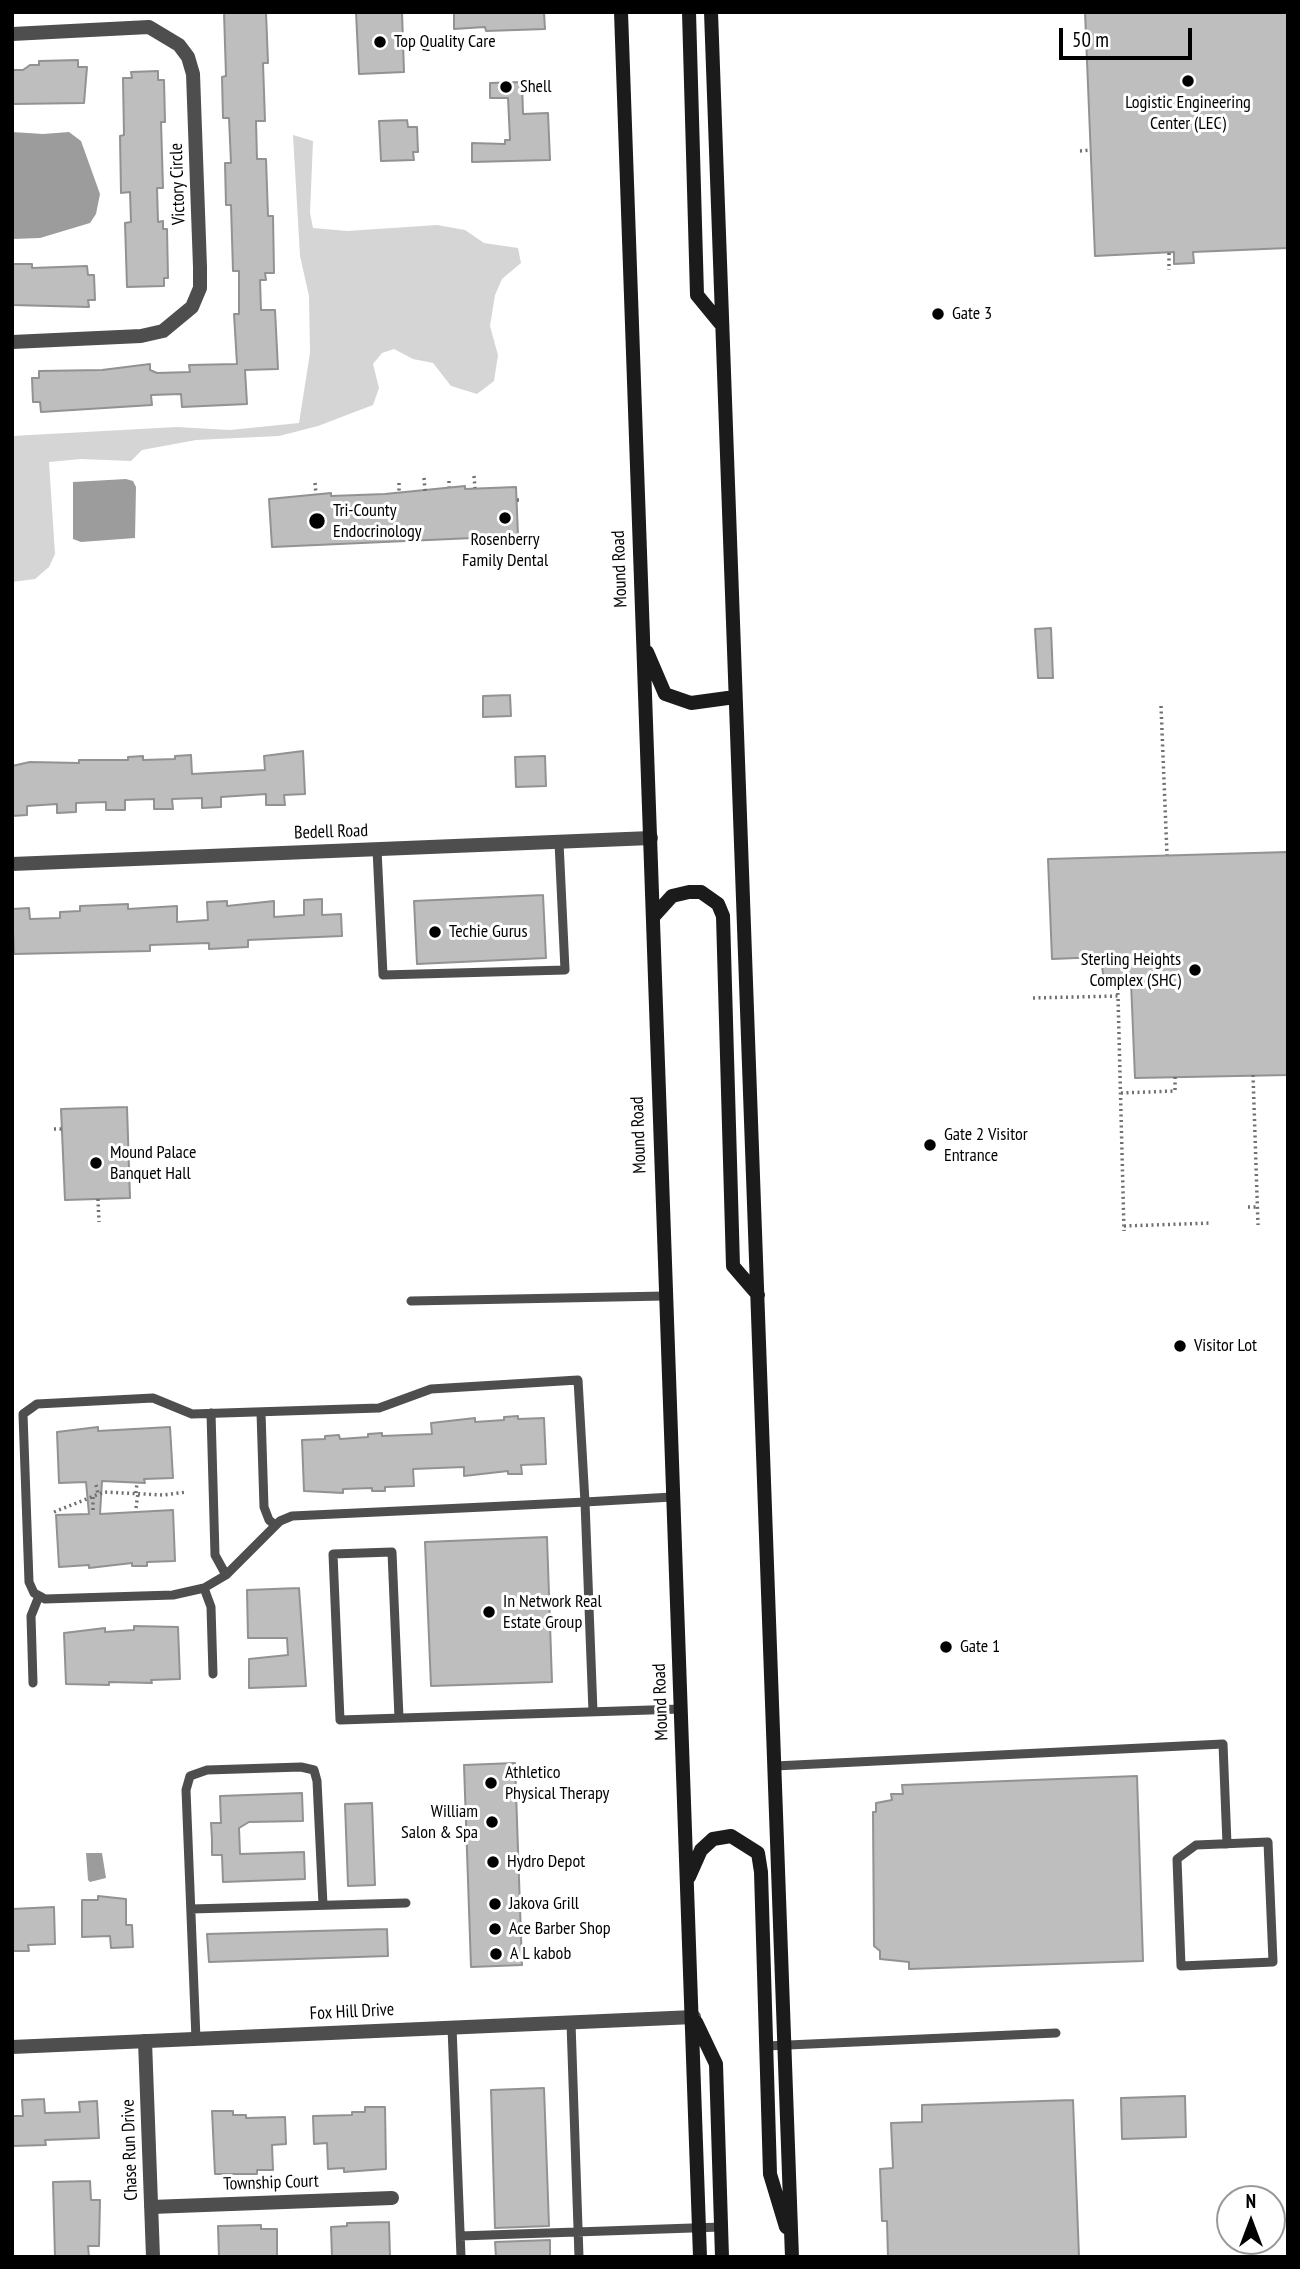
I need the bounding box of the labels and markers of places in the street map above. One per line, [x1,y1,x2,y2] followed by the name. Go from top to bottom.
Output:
[394,31,496,53] place label: Top Quality Care
[372,34,388,50] marker: Top Quality Care
[1180,73,1196,89] marker: Logistic Engineering Center (LEC)
[520,76,551,98] place label: Shell
[498,79,514,95] marker: Shell
[1125,92,1251,134] place label: Logistic Engineering Center (LEC)
[952,303,992,325] place label: Gate 3
[930,306,946,322] marker: Gate 3
[333,500,422,542] place label: Tri-County Endocrinology
[497,510,513,526] marker: Rosenberry Family Dental
[307,511,327,531] marker: Tri-County Endocrinology
[462,529,548,572] place label: Rosenberry Family Dental
[449,921,527,943] place label: Techie Gurus
[427,924,443,940] marker: Techie Gurus
[1081,949,1181,992] place label: Sterling Heights Complex (SHC)
[1187,962,1203,978] marker: Sterling Heights Complex (SHC)
[944,1124,1028,1166] place label: Gate 2 Visitor Entrance
[922,1137,938,1153] marker: Gate 2 Visitor Entrance
[110,1142,196,1184] place label: Mound Palace Banquet Hall
[88,1155,104,1171] marker: Mound Palace Banquet Hall
[1194,1335,1257,1357] place label: Visitor Lot
[1172,1338,1188,1354] marker: Visitor Lot
[503,1591,602,1634] place label: In Network Real Estate Group
[481,1604,497,1620] marker: In Network Real Estate Group
[960,1636,1000,1658] place label: Gate 1
[938,1639,954,1655] marker: Gate 1
[505,1762,609,1804] place label: Athletico Physical Therapy
[483,1775,499,1791] marker: Athletico Physical Therapy
[401,1801,478,1843] place label: William Salon & Spa
[484,1814,500,1830] marker: William Salon & Spa
[507,1851,585,1873] place label: Hydro Depot
[485,1854,501,1870] marker: Hydro Depot
[509,1893,579,1915] place label: Jakova Grill
[487,1896,503,1912] marker: Jakova Grill
[509,1918,611,1940] place label: Ace Barber Shop
[487,1921,503,1937] marker: Ace Barber Shop
[510,1943,571,1965] place label: A L kabob
[488,1946,504,1962] marker: A L kabob

